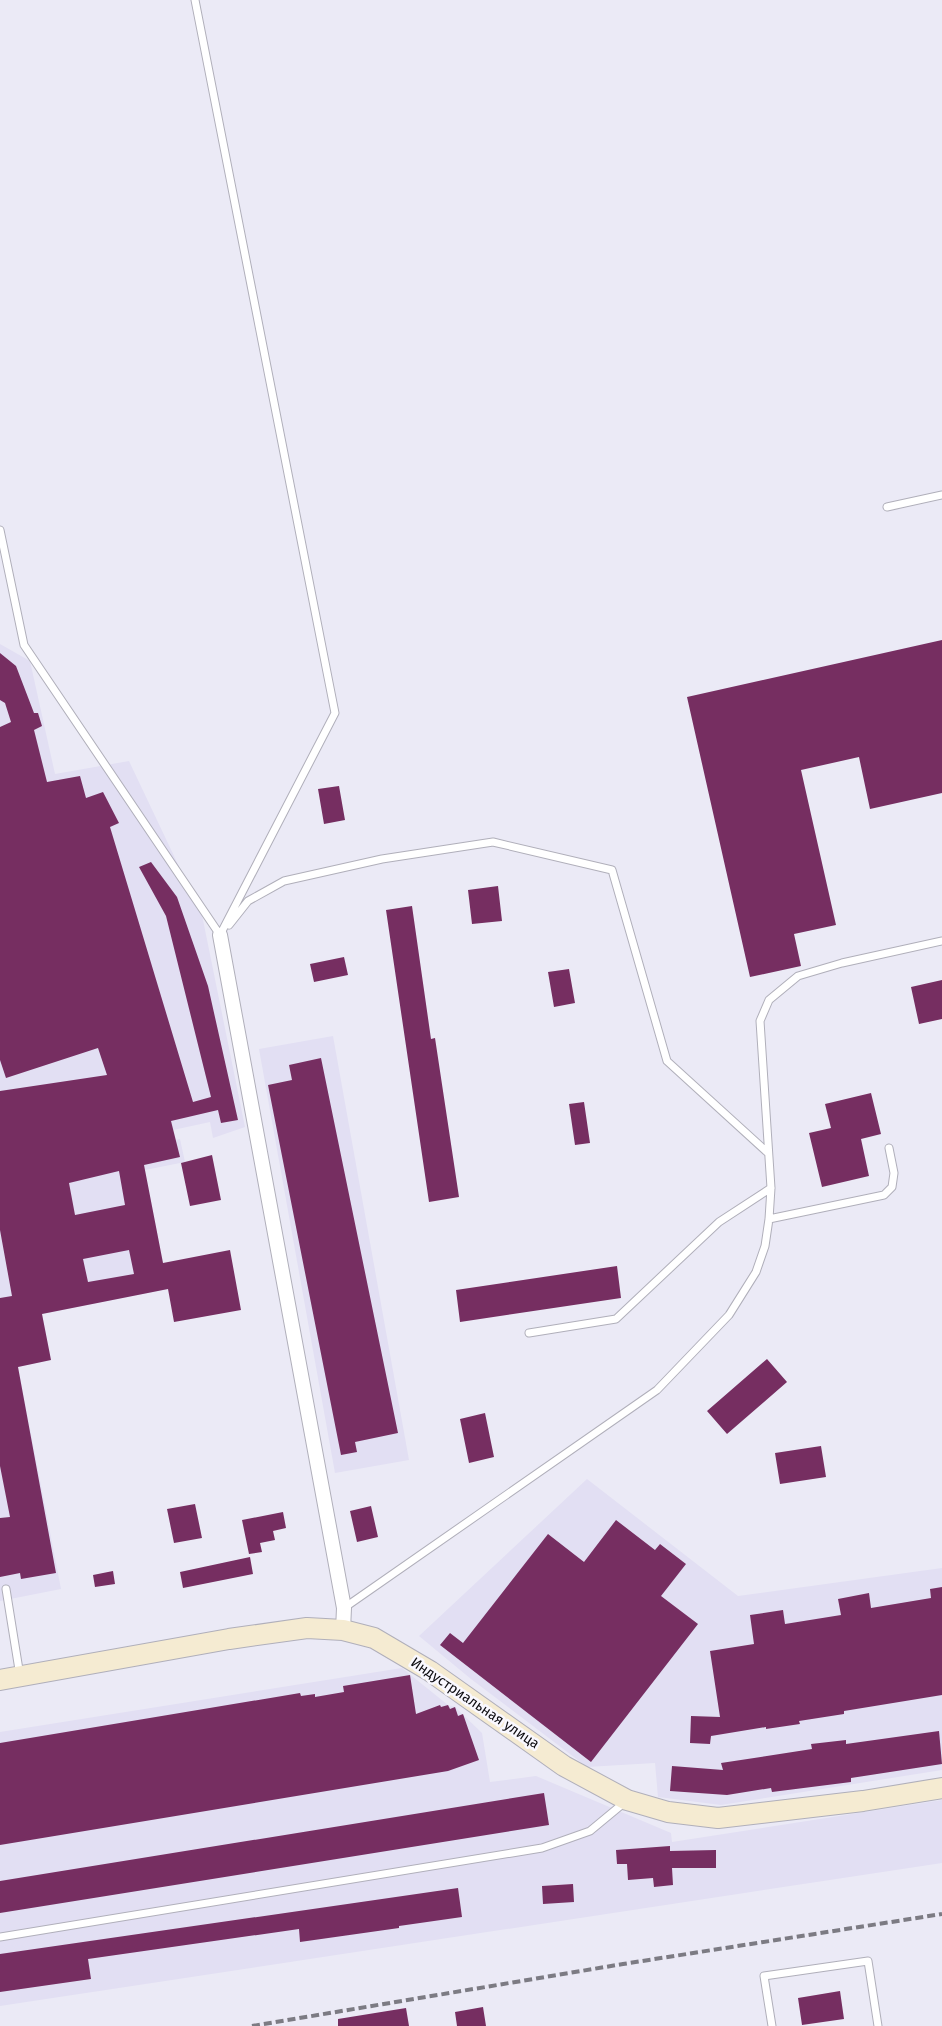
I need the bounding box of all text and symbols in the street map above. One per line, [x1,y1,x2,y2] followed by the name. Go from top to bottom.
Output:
[407,1654,543,1752] street label: Индустриальная улица

